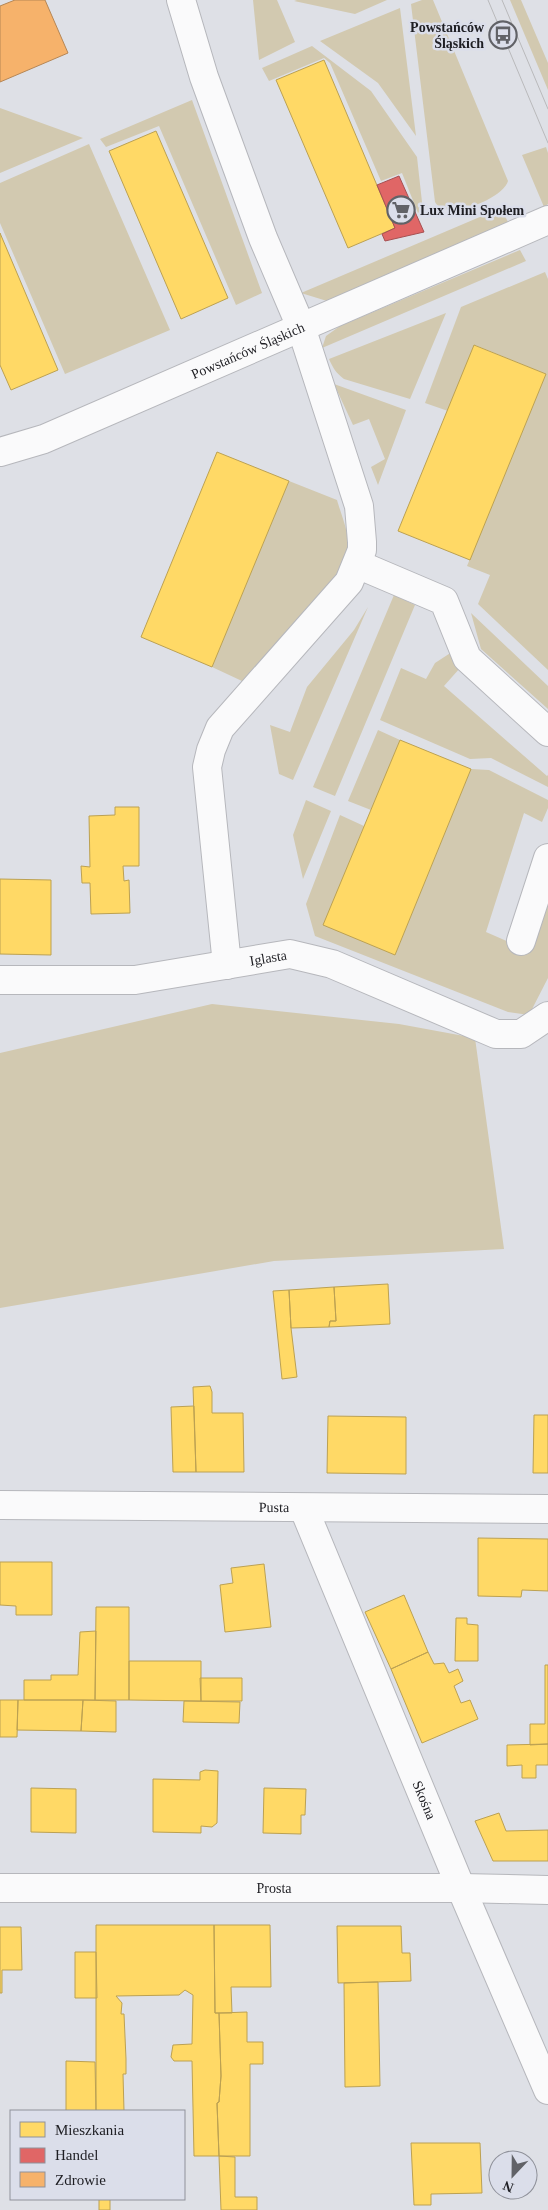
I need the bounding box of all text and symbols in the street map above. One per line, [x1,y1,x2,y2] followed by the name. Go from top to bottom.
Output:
[410,20,485,51] place label: Powstańców Śląskich
[488,20,518,50] bus stop icon: Powstańców Śląskich
[386,195,416,225] supermarket icon: Lux Mini Społem
[420,203,525,218] place label: Lux Mini Społem
[189,319,307,382] street label: Powstańców Śląskich
[248,947,289,968] street label: Iglasta
[259,1499,290,1515] street label: Pusta
[410,1778,440,1822] street label: Skośna
[256,1881,292,1896] street label: Prosta
[10,2110,185,2200] legend
[55,2122,124,2138] text: Mieszkania
[55,2147,98,2163] text: Handel
[488,2150,538,2200] north arrow
[55,2172,106,2188] text: Zdrowie
[501,2178,516,2195] text: N

